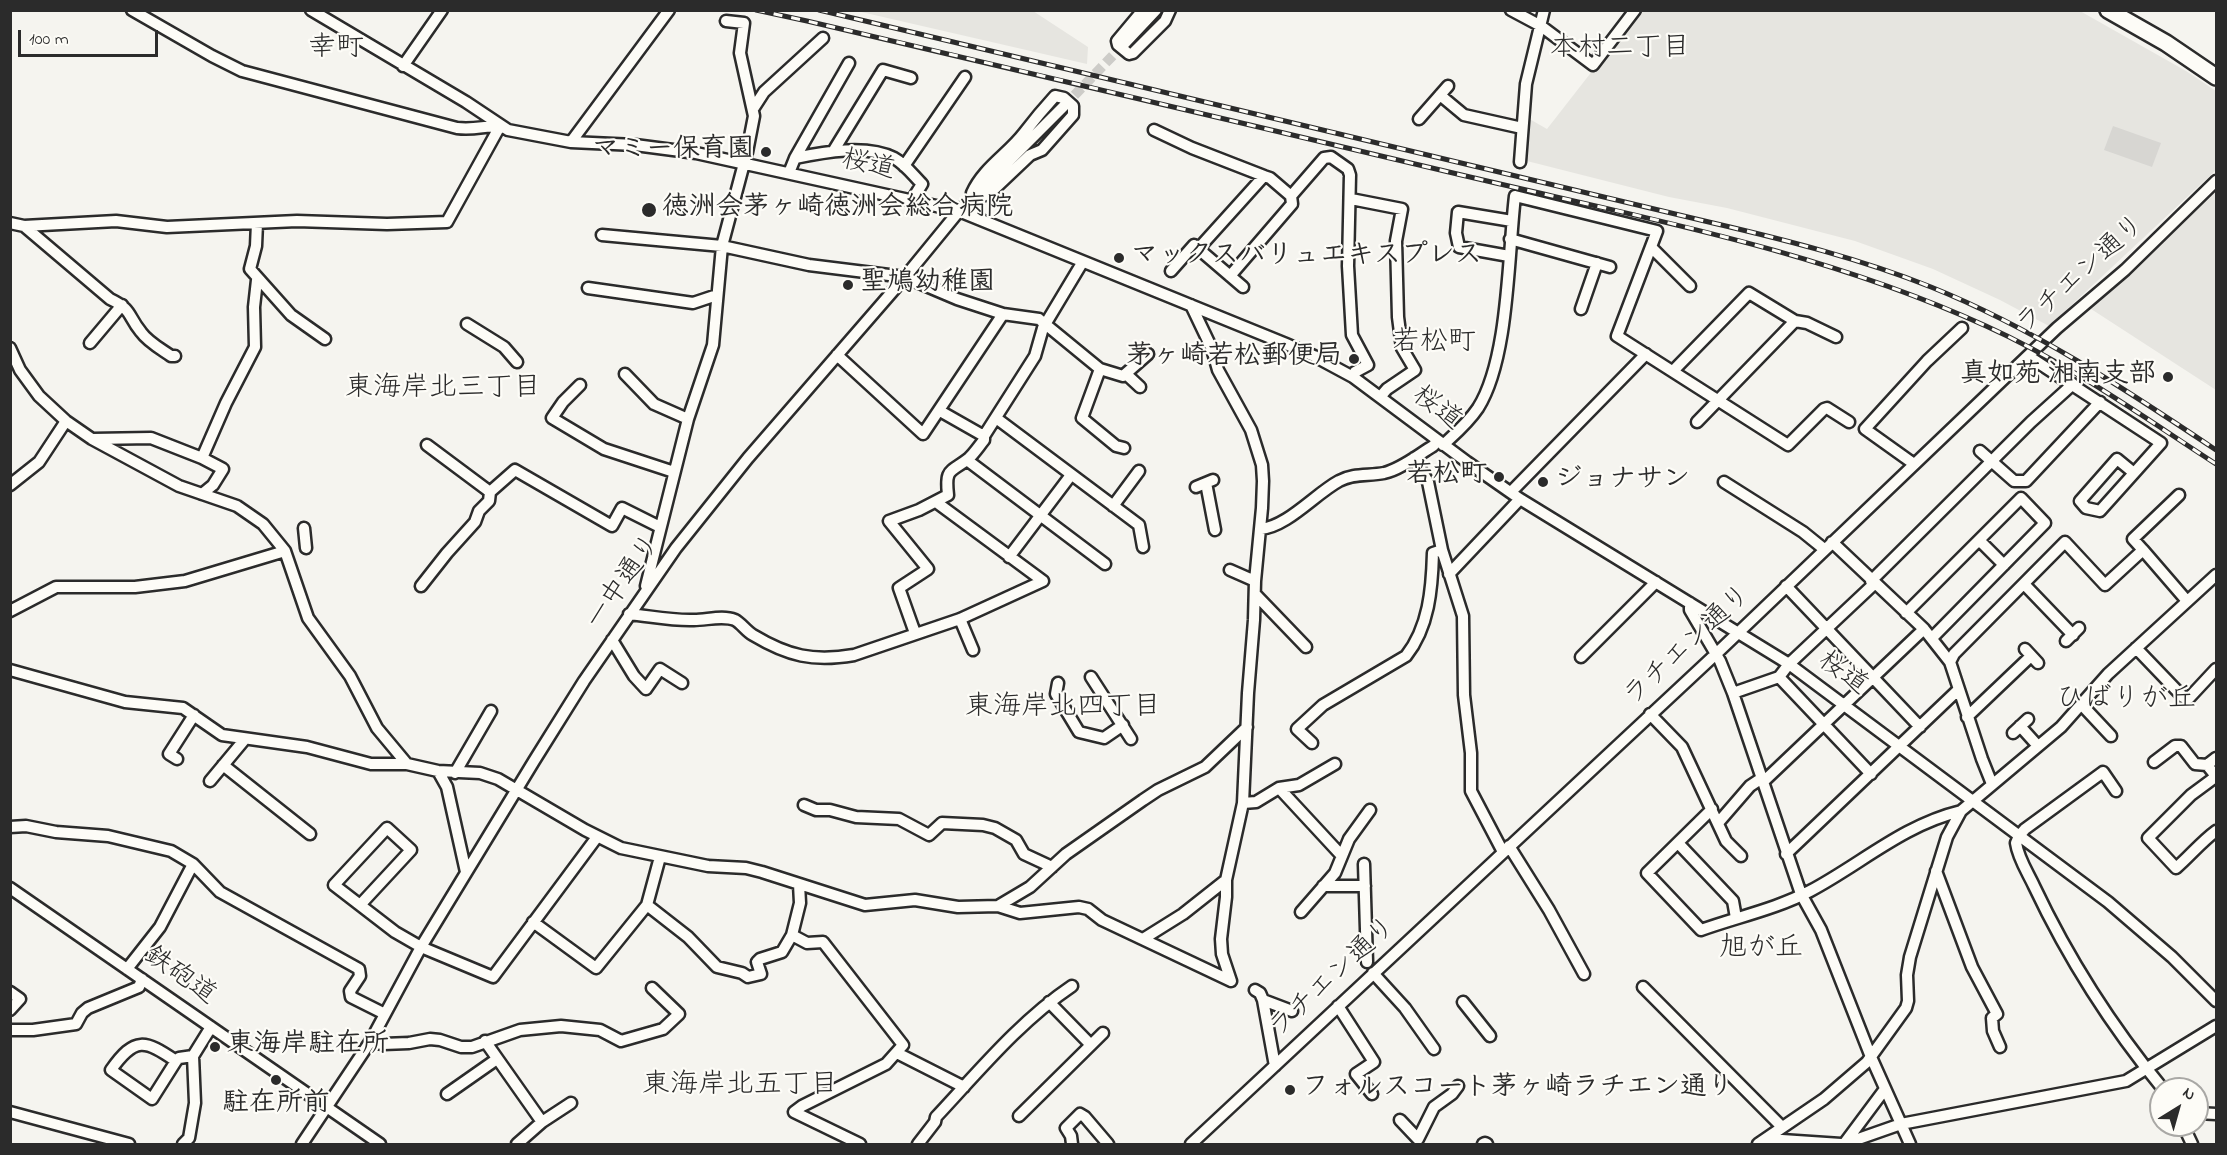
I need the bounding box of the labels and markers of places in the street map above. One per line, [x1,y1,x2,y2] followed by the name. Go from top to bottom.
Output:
[592,136,754,168] place label: マミー保育園
[759,145,773,159] marker: マミー保育園
[662,194,1013,226] place label: 徳洲会茅ヶ崎徳洲会総合病院
[640,201,658,219] marker: 徳洲会茅ヶ崎徳洲会総合病院
[1131,242,1482,274] place label: マックスバリュエキスプレス
[1112,251,1126,265] marker: マックスバリュエキスプレス
[860,269,995,301] place label: 聖鳩幼稚園
[841,278,855,292] marker: 聖鳩幼稚園
[1126,343,1342,375] place label: 茅ヶ崎若松郵便局
[1347,352,1361,366] marker: 茅ヶ崎若松郵便局
[1960,361,2156,393] place label: 真如苑 湘南支部
[2161,370,2175,384] marker: 真如苑 湘南支部
[1406,461,1487,493] place label: 若松町
[1555,466,1690,498] place label: ジョナサン
[1492,470,1506,484] marker: 若松町
[1536,475,1550,489] marker: ジョナサン
[227,1031,389,1063] place label: 東海岸駐在所
[208,1040,222,1054] marker: 東海岸駐在所
[269,1073,283,1087] marker: 駐在所前
[1302,1074,1734,1106] place label: フォルスコート茅ヶ崎ラチエン通り
[1283,1083,1297,1097] marker: フォルスコート茅ヶ崎ラチエン通り
[222,1090,330,1122] place label: 駐在所前

